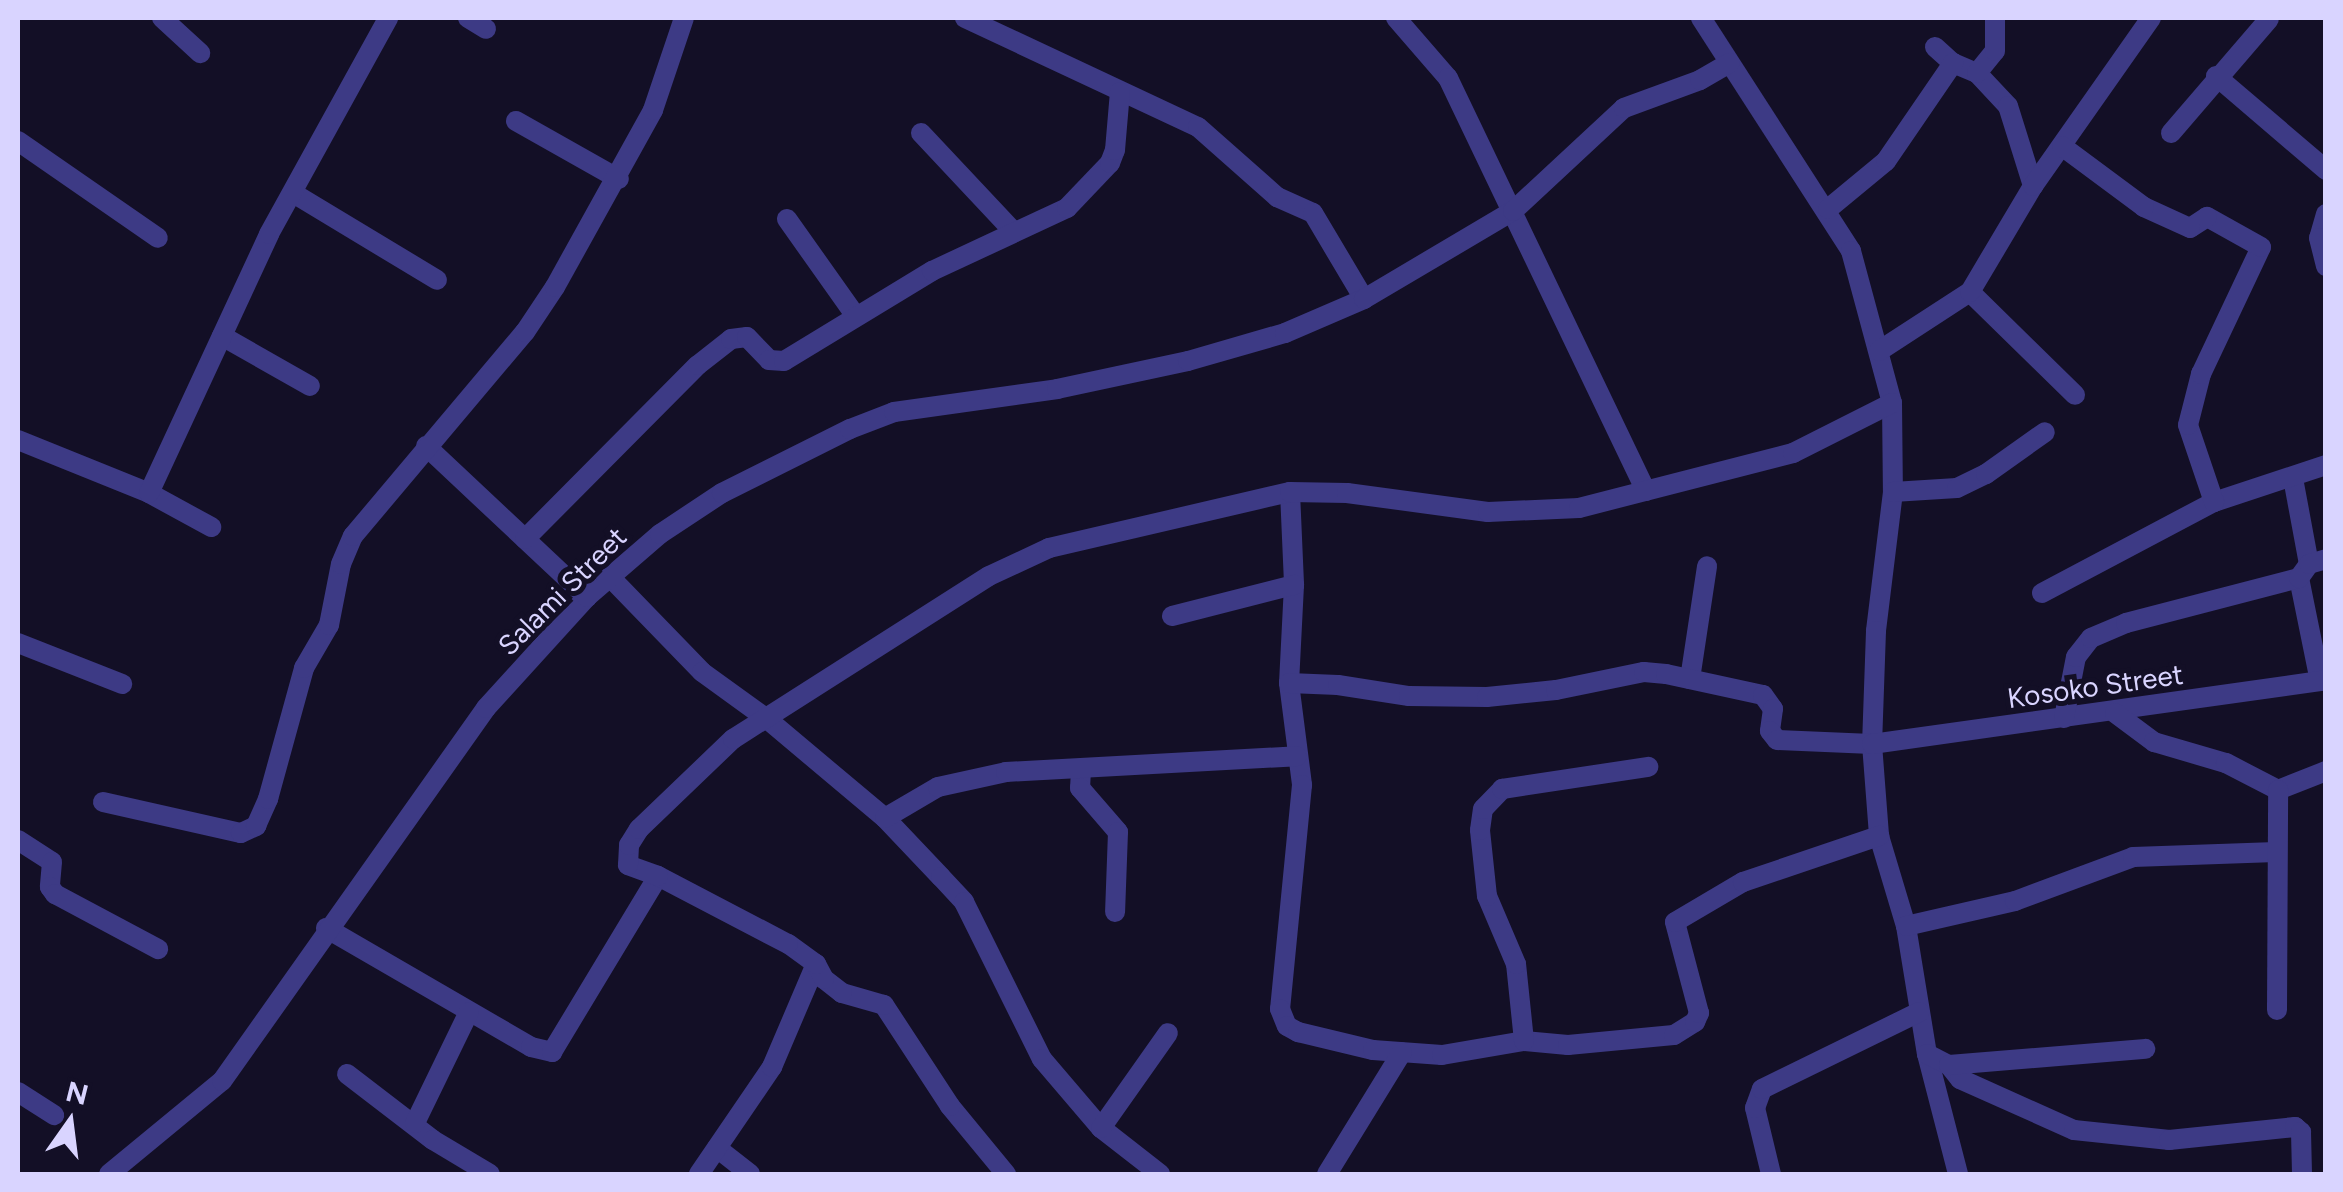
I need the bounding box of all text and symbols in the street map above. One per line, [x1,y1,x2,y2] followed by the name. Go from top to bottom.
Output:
[491,520,633,662] street label: Salami Street
[2005,657,2185,715] street label: Kosoko Street
[20,1072,120,1172] north arrow
[63,1074,92,1112] text: N

